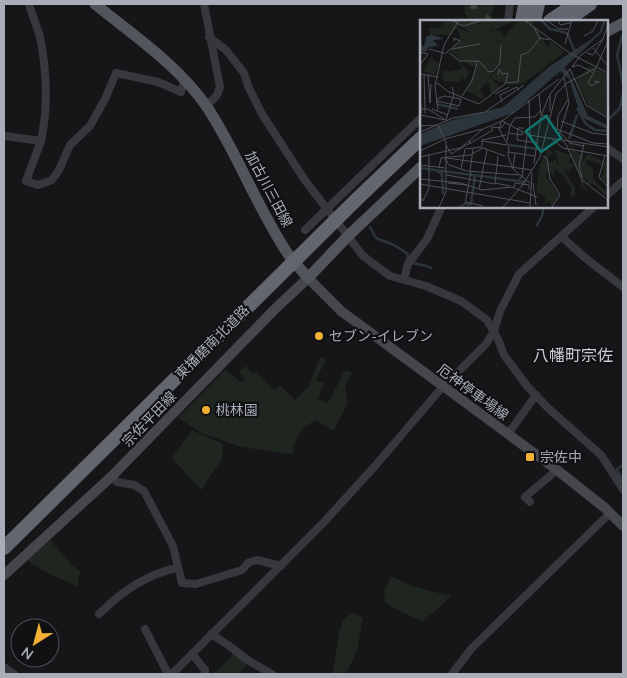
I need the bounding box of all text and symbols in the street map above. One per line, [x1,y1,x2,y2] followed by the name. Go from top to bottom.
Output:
[420,20,607,208] inset map
[241,148,297,230] street label: 加古川三田線
[171,301,253,383] street label: 東播磨南北道路
[329,327,433,345] place label: セブン-イレブン
[313,330,325,342] marker: セブン-イレブン
[533,345,613,365] district label: 八幡町宗佐
[434,360,512,424] street label: 厄神停車場線
[118,388,180,450] street label: 宗佐平田線
[216,401,258,419] place label: 桃林園
[200,404,212,416] marker: 桃林園
[540,448,582,466] place label: 宗佐中
[524,451,536,463] marker: 宗佐中
[10,618,60,668] north arrow
[18,643,37,664] text: N

